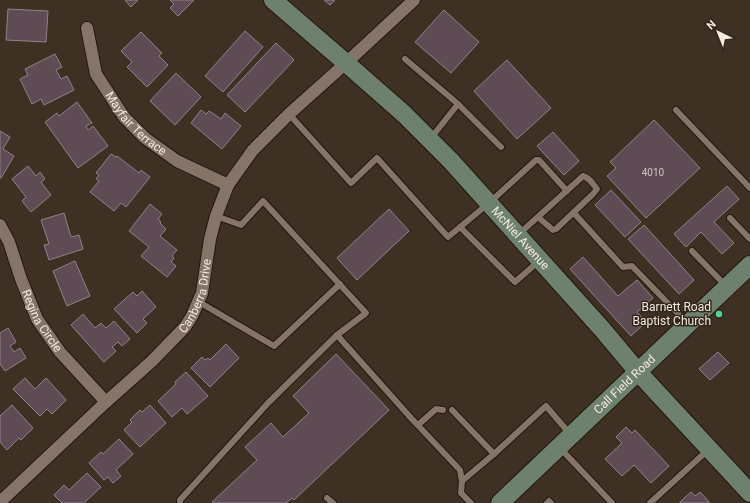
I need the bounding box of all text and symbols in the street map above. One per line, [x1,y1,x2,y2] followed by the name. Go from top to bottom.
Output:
[698,12,738,52] north arrow
[704,17,719,32] text: N
[102,89,169,158] street label: Mayfair Terrace
[642,167,665,178] house number: 4010
[489,204,552,273] street label: McNiel Avenue
[176,258,214,336] street label: Canberra Drive
[19,287,65,355] street label: Regina Circle
[632,300,711,328] place label: Barnett Road Baptist Church
[714,309,724,319] marker: Barnett Road Baptist Church
[591,352,658,417] street label: Call Field Road

